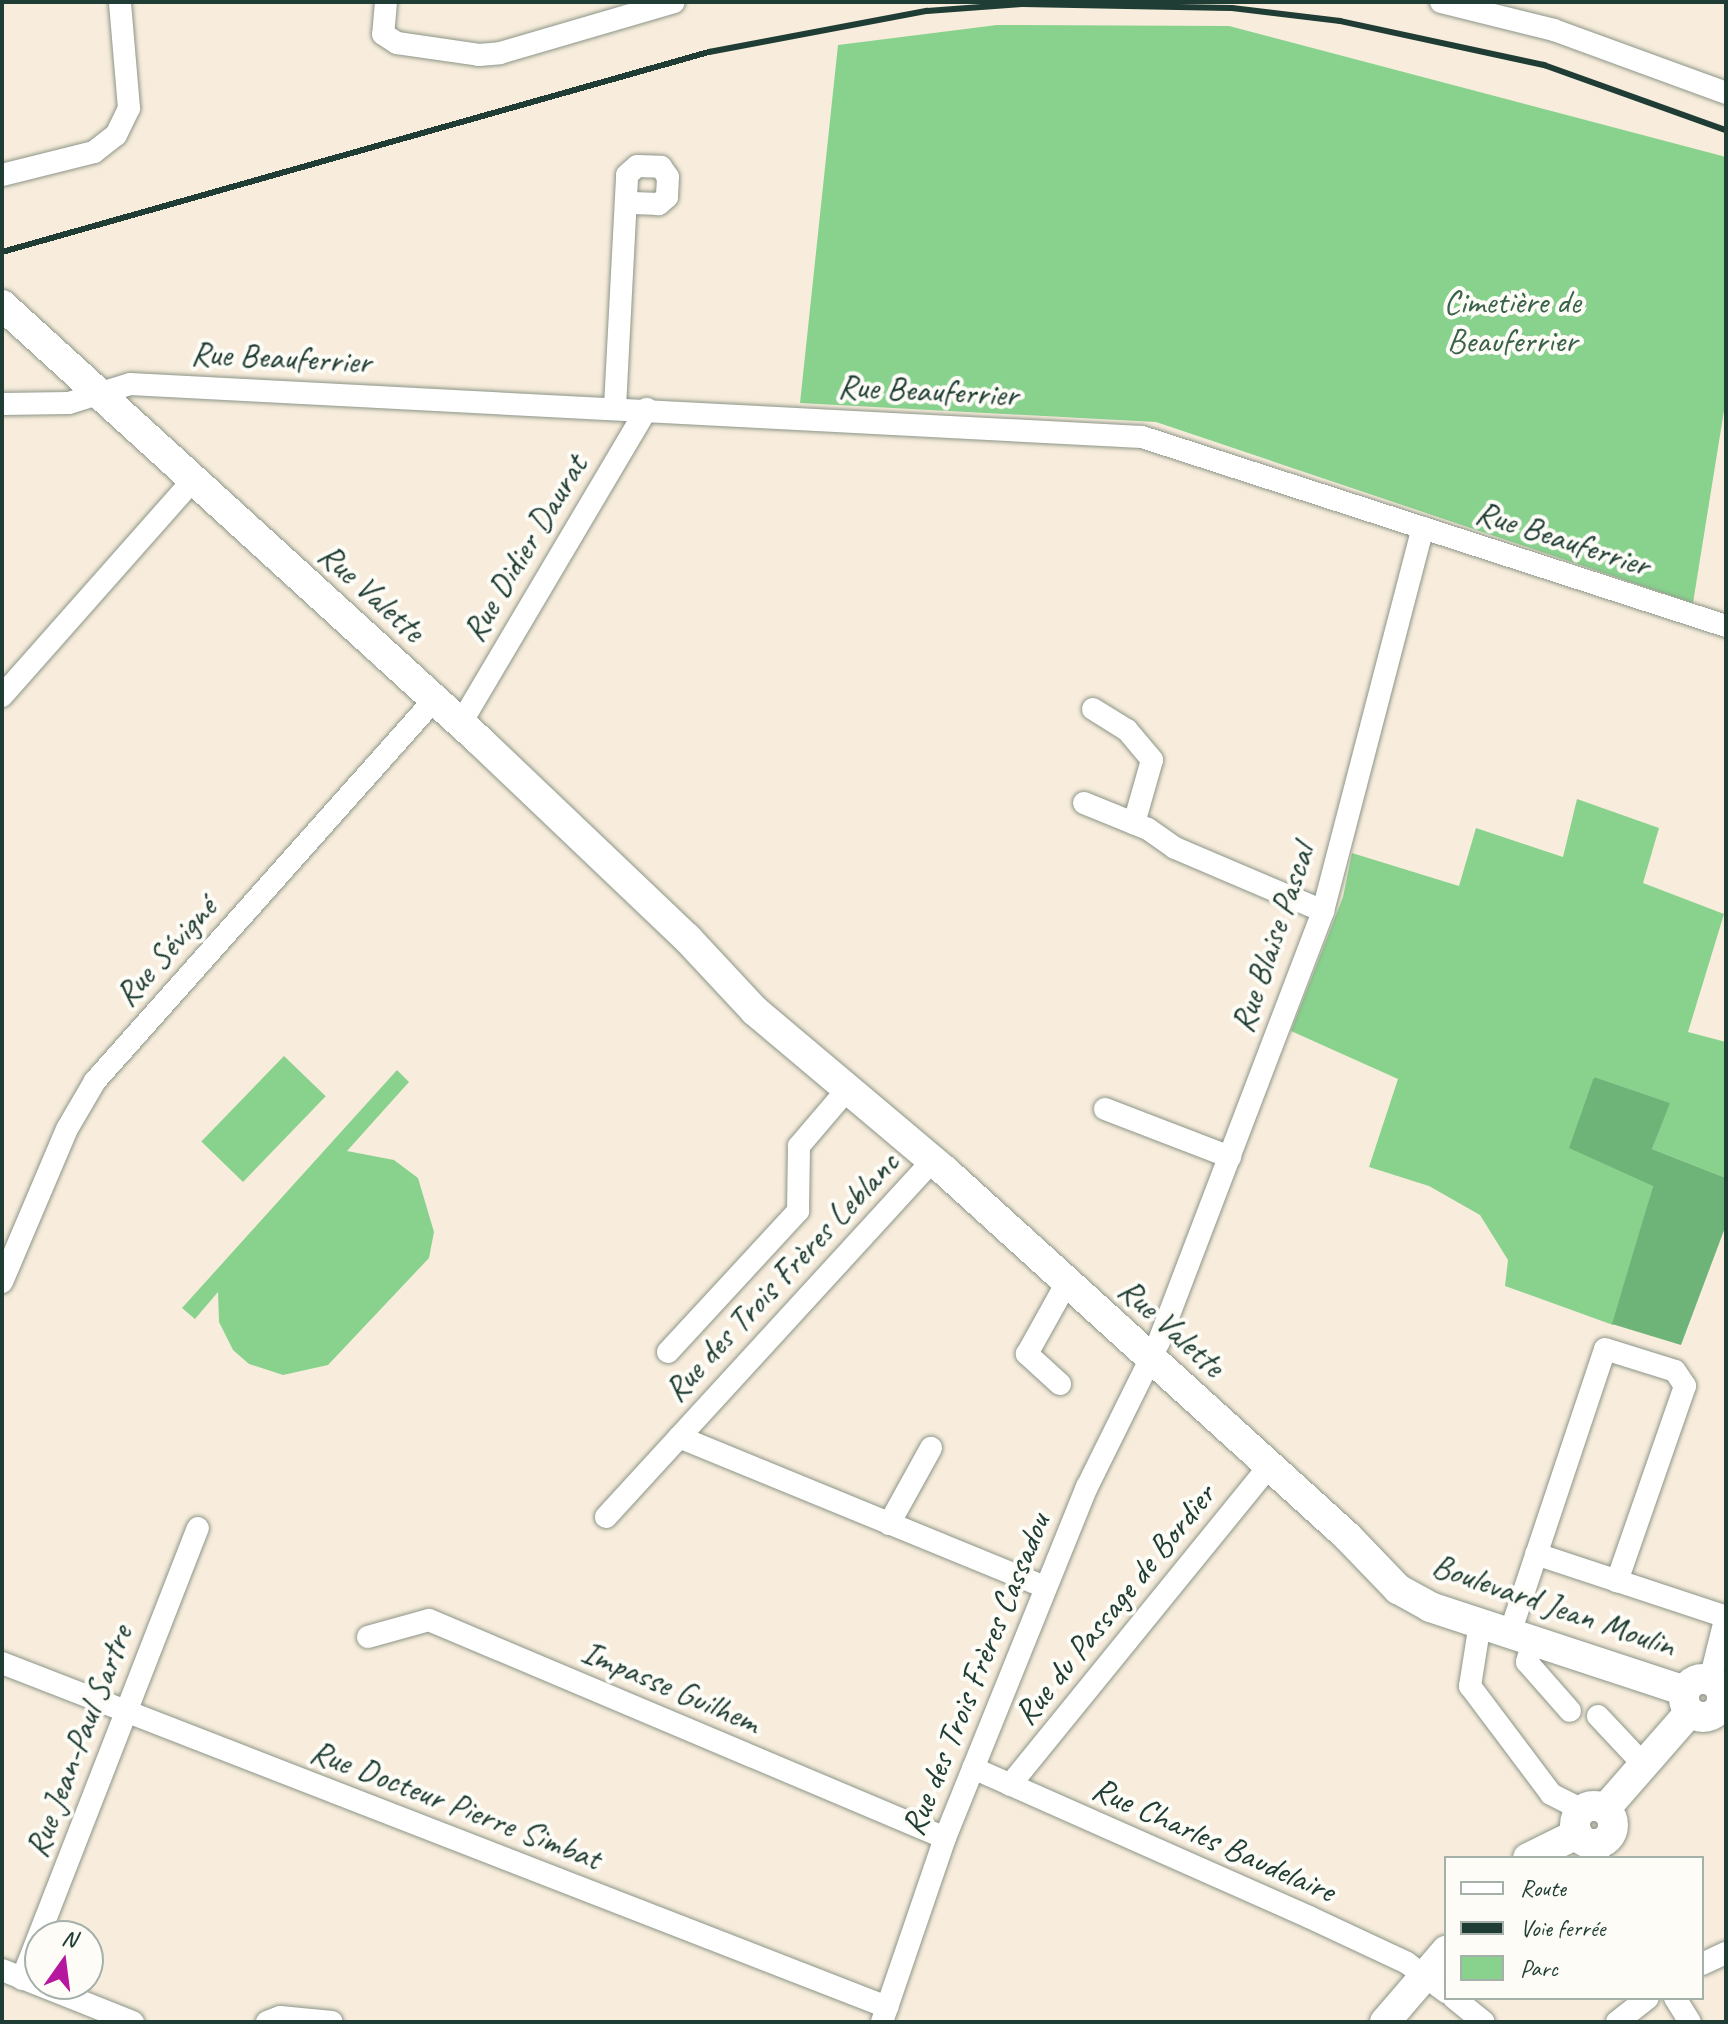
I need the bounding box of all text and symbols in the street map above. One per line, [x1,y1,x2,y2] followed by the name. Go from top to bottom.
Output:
[1443,281,1581,360] park label: Cimetière de Beauferrier
[190,332,372,382] street label: Rue Beauferrier
[837,365,1019,415] street label: Rue Beauferrier
[452,447,596,649] street label: Rue Didier Daurat
[1472,491,1654,585] street label: Rue Beauferrier
[310,534,434,650] street label: Rue Valette
[1221,838,1323,1038] street label: Rue Blaise Pascal
[105,888,225,1014] street label: Rue Sévigné
[655,1143,907,1409] street label: Rue des Trois Frères Leblanc
[1110,1269,1234,1385] street label: Rue Valette
[1004,1475,1224,1733] street label: Rue du Passage de Bordier
[892,1507,1058,1841] street label: Rue des Trois Frères Cassadou
[1427,1544,1681,1666] street label: Boulevard Jean Moulin
[15,1620,141,1862] street label: Rue Jean-Paul Sartre
[576,1630,766,1742] street label: Impasse Guilhem
[305,1730,607,1878] street label: Rue Docteur Pierre Simbat
[1085,1767,1343,1911] street label: Rue Charles Baudelaire
[1444,1856,1704,2000] legend
[1520,1873,1566,1903] text: Route
[1520,1913,1605,1943] text: Voie ferrée
[24,1920,104,2000] north arrow
[59,1923,79,1954] text: N
[1520,1953,1558,1983] text: Parc

